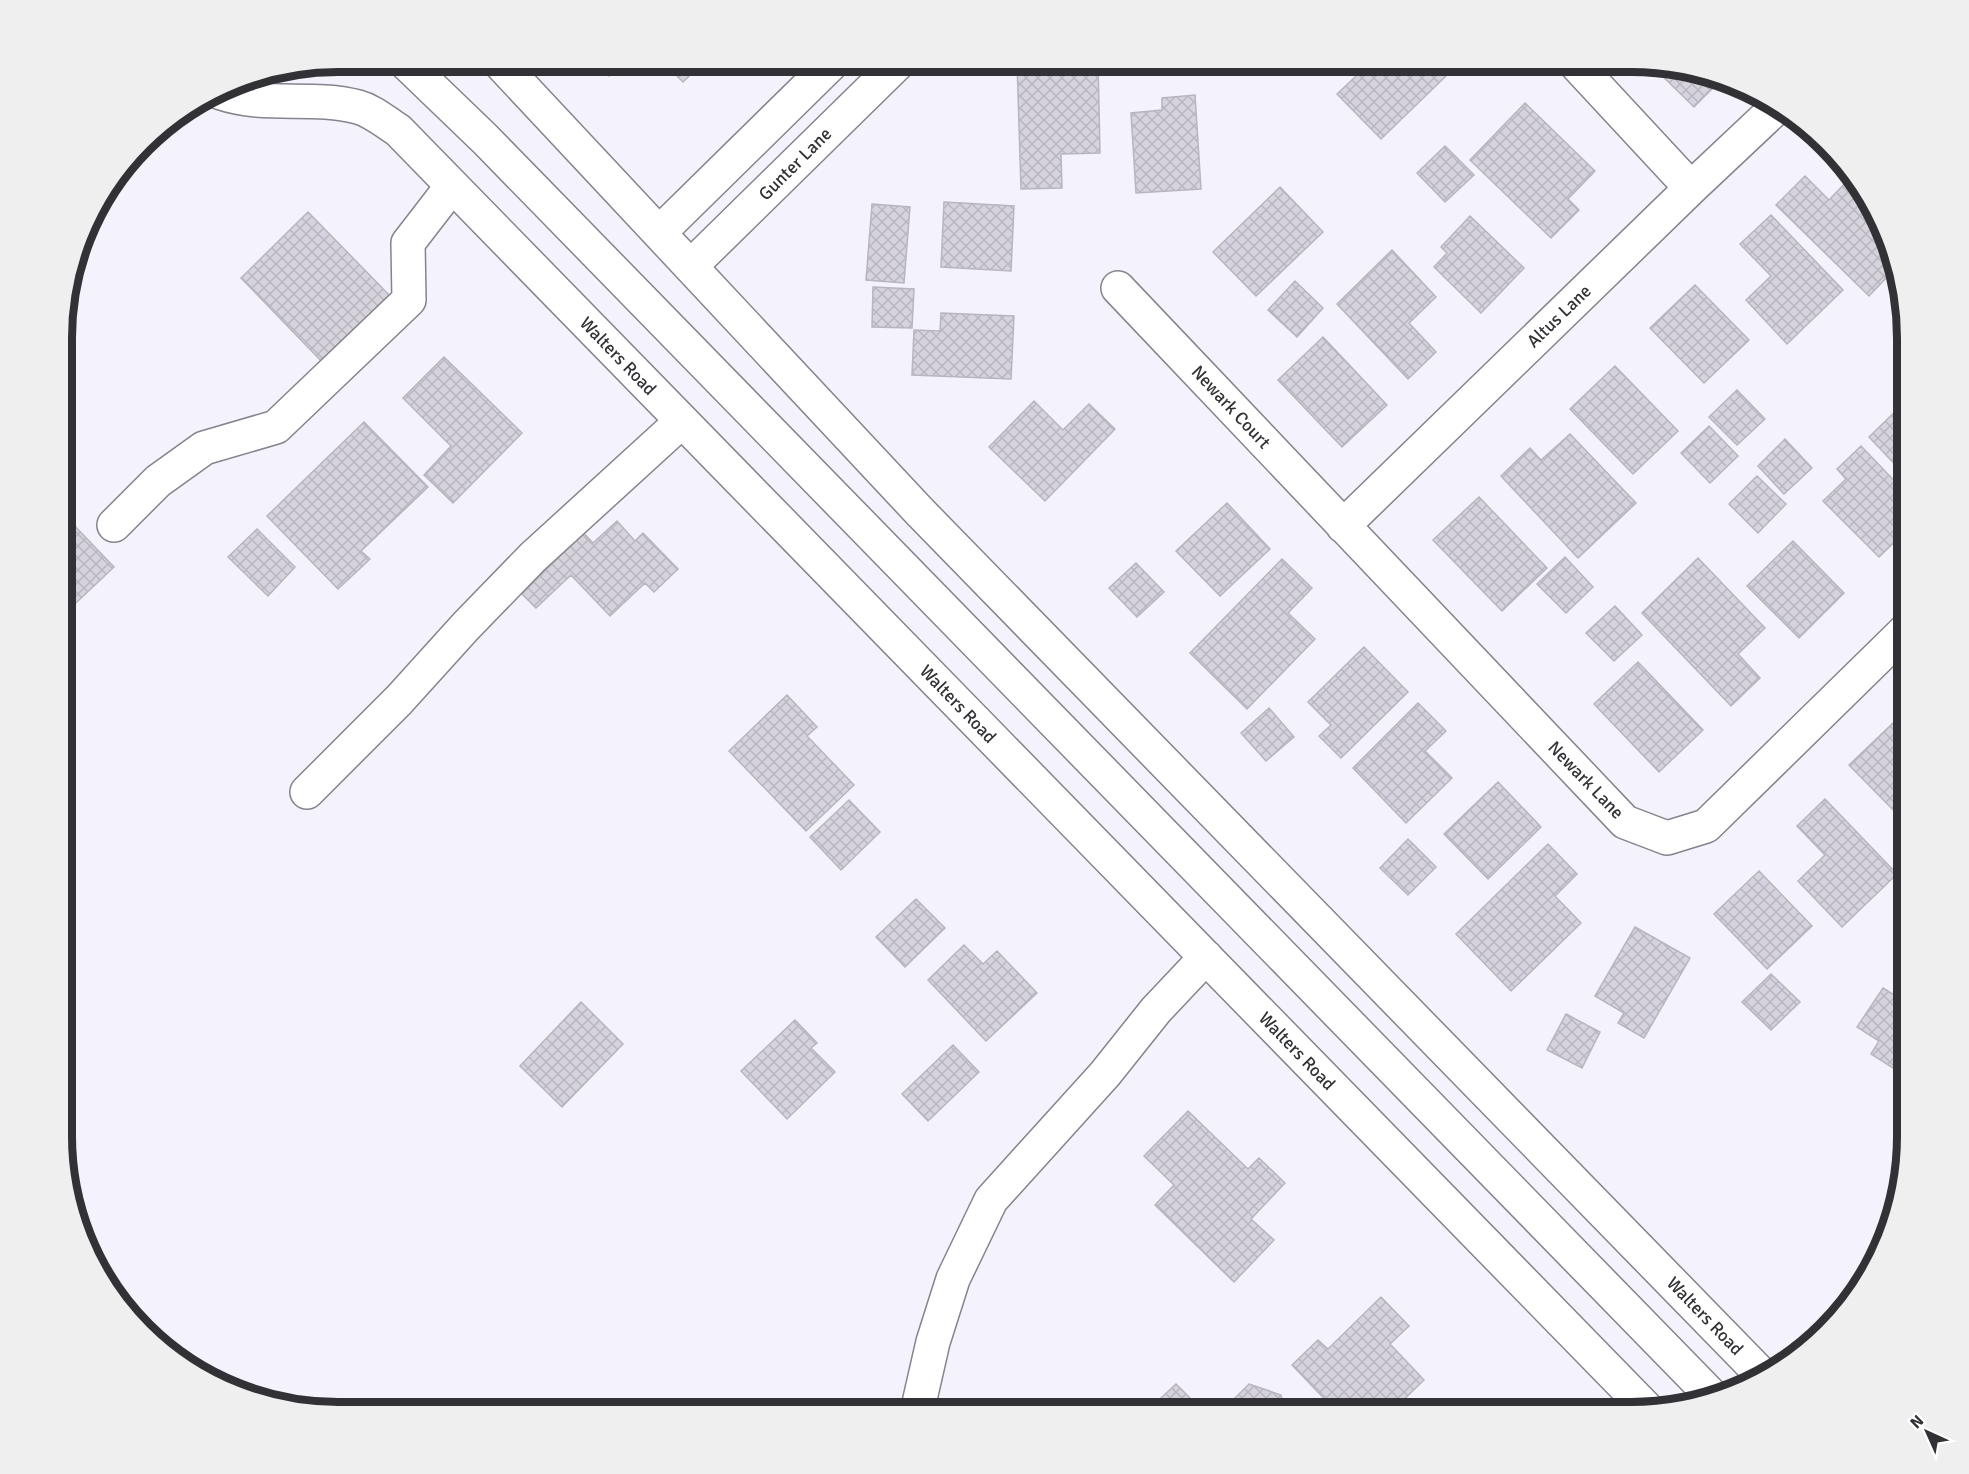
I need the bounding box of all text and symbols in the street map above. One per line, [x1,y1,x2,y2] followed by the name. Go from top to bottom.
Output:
[754,123,836,205] street label: Gunter Lane
[1522,280,1596,352] street label: Altus Lane
[575,312,661,400] street label: Walters Road
[1187,361,1275,453] street label: Newark Court
[915,660,1001,748] street label: Walters Road
[1543,736,1629,824] street label: Newark Lane
[1254,1007,1340,1095] street label: Walters Road
[1662,1272,1748,1360] street label: Walters Road
[1897,1402,1957,1462] north arrow
[1906,1411,1928,1433] text: N

